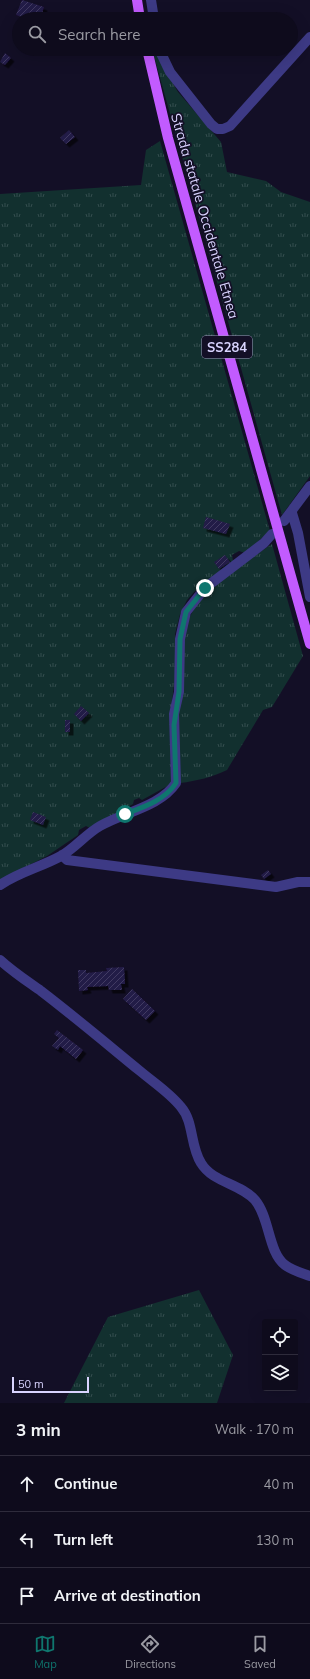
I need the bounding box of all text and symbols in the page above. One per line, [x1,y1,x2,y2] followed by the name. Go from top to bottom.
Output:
[12,12,298,56] search box
[26,23,48,45] icon: search
[58,25,140,44] text: Search here
[167,111,243,321] street label: Strada statale Occidentale Etnea
[202,336,252,358] road number: SS284
[196,579,214,597] route end
[116,805,134,823] route start
[262,1319,298,1391] map controls
[262,1319,298,1355] button: locate
[262,1355,298,1391] button: layers
[12,1375,89,1394] scale bar
[18,1377,44,1391] text: 50 m
[16,1419,61,1440] text: 3 min
[215,1421,294,1437] text: Walk · 170 m
[16,1473,38,1495] icon: ahead
[54,1474,117,1493] text: Continue
[264,1476,294,1492] text: 40 m
[16,1529,38,1551] icon: left
[54,1530,113,1549] text: Turn left
[256,1532,294,1548] text: 130 m
[16,1585,38,1607] icon: arrive
[54,1586,201,1605] text: Arrive at destination
[34,1633,57,1671] tab: Map
[125,1633,176,1671] tab: Directions
[244,1633,276,1671] tab: Saved

